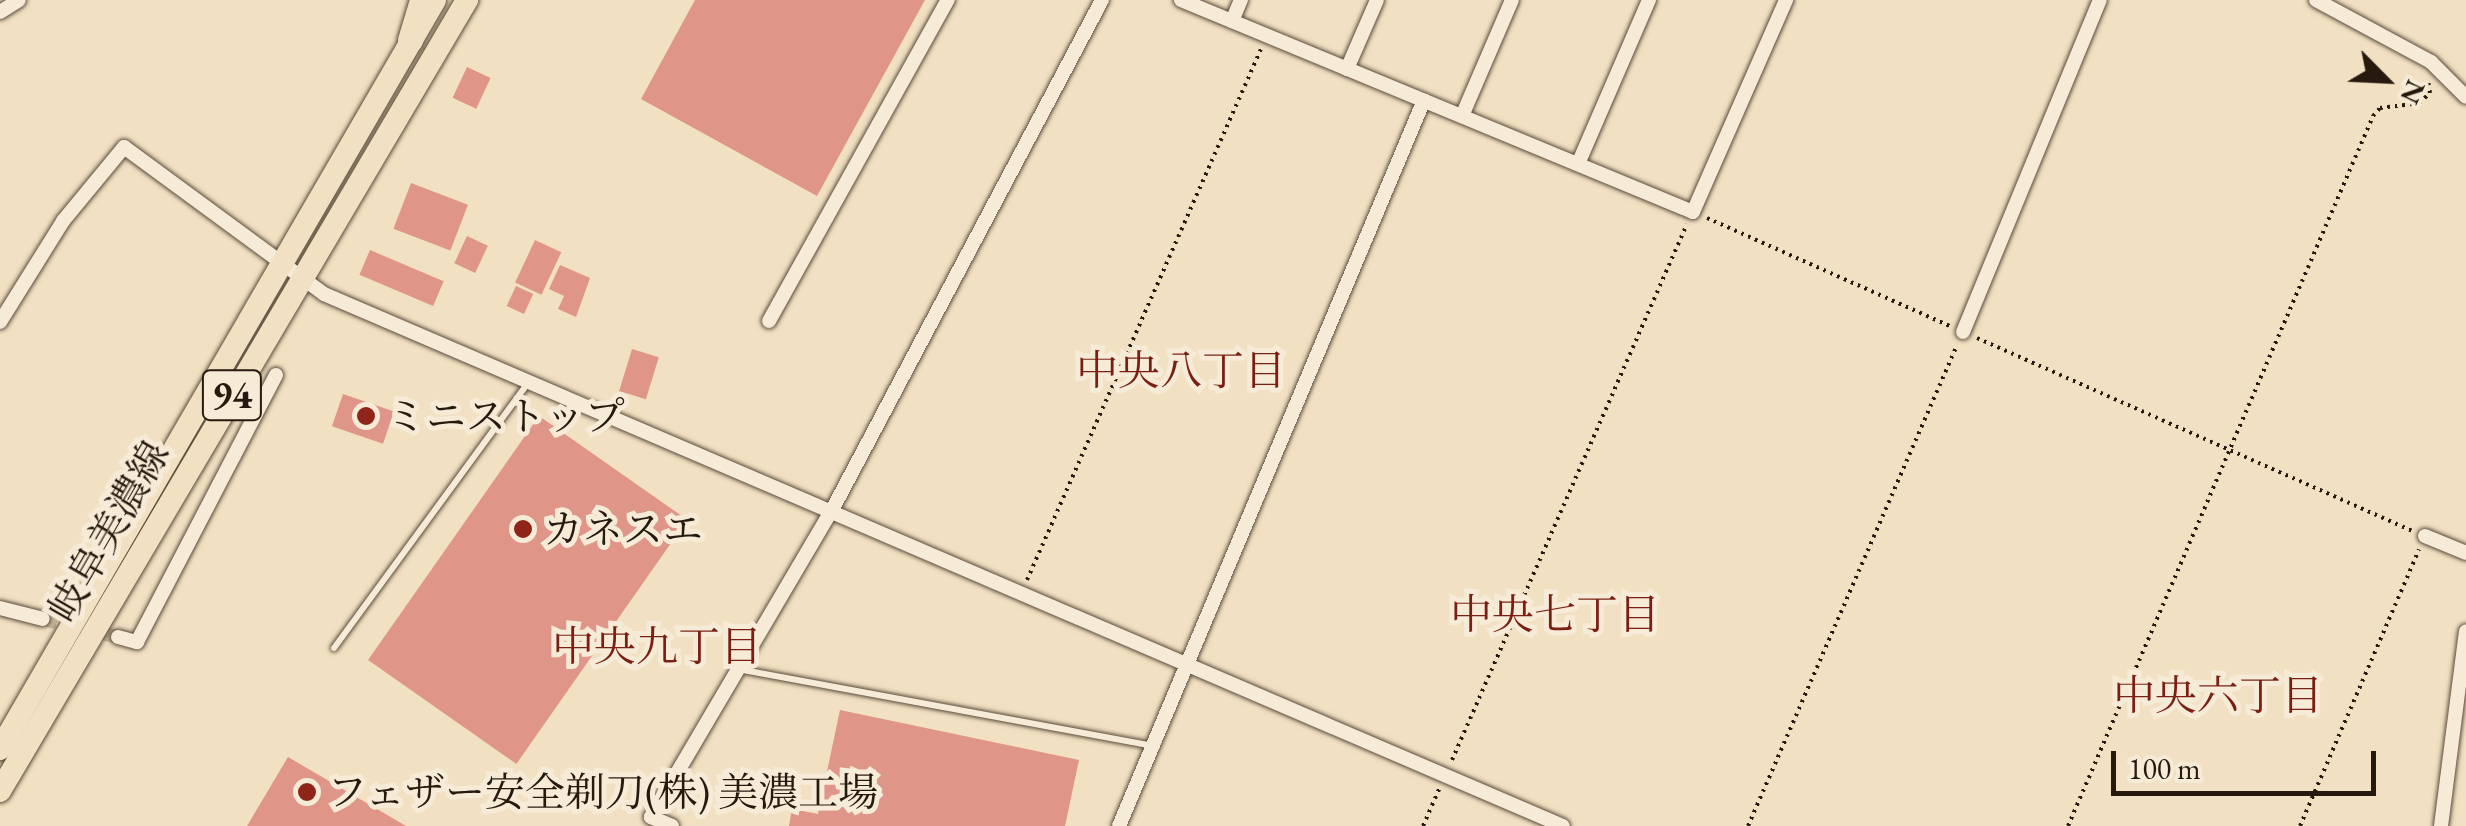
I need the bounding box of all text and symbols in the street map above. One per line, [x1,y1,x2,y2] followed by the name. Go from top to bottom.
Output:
[2336,30,2436,130] north arrow
[2392,75,2434,110] text: N
[1076,346,1286,396] district label: 中央八丁目
[200,362,264,428] road number: 94
[386,392,626,440] place label: ミニストップ
[355,405,377,427] marker: ミニストップ
[37,432,179,630] street label: 岐阜美濃線
[543,505,703,553] place label: カネスエ
[512,518,534,540] marker: カネスエ
[1450,590,1660,640] district label: 中央七丁目
[552,622,762,672] district label: 中央九丁目
[2113,671,2323,721] district label: 中央六丁目
[2116,731,2381,793] scale bar
[2128,749,2201,788] text: 100 m
[327,768,880,816] place label: フェザー安全剃刀(株) 美濃工場
[296,781,318,803] marker: フェザー安全剃刀(株) 美濃工場

